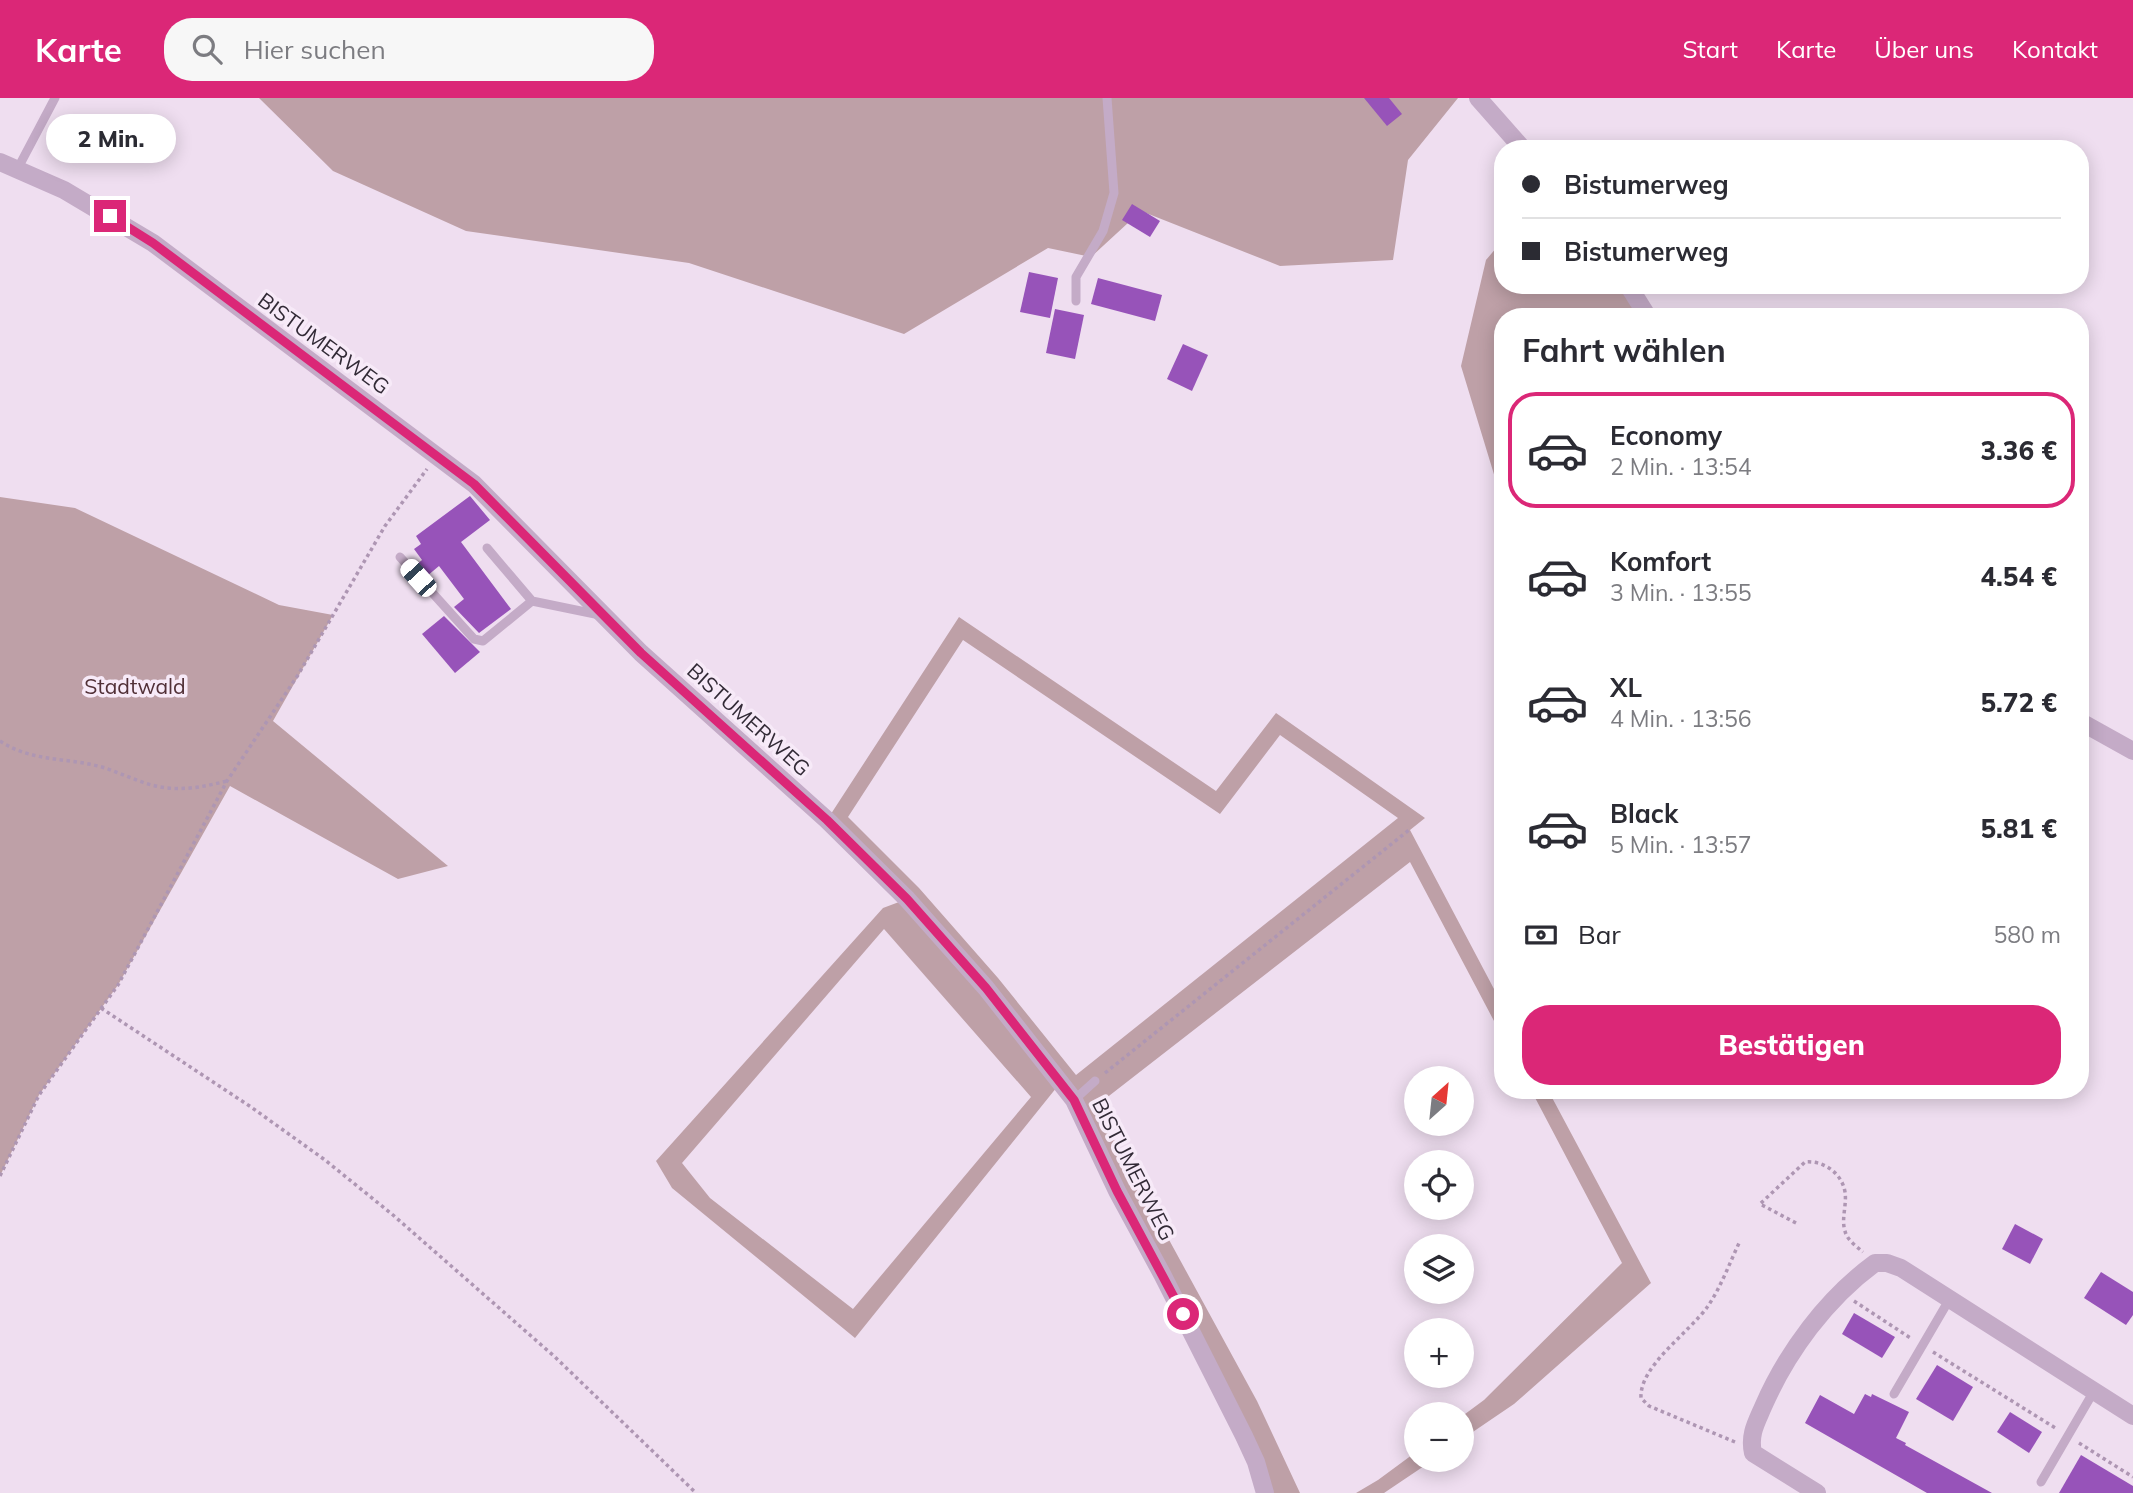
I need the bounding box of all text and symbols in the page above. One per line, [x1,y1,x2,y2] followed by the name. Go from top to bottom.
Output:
[164,18,654,81] search box
[35,29,122,70] text: Karte
[188,30,226,68] icon: search
[244,33,386,66] text: Hier suchen
[1682,34,1738,64] text: Start
[1776,34,1836,64] text: Karte
[1874,34,1974,64] text: Über uns
[2012,34,2098,64] text: Kontakt
[45,115,175,164] callout: 2 Min.
[78,124,144,153] text: 2 Min.
[1564,168,1729,201] text: Bistumerweg
[94,200,126,232] route end
[1564,235,1729,268] text: Bistumerweg
[253,287,395,399] street label: BISTUMERWEG
[1522,330,1726,370] text: Fahrt wählen
[1526,419,1589,482] icon: car
[1610,419,1722,452] text: Economy
[1981,434,2057,467] text: 3.36 €
[1610,452,1752,481] text: 2 Min. · 13:54
[1526,545,1589,608] icon: car
[1610,545,1711,578] text: Komfort
[397,555,440,601] car
[1981,560,2057,593] text: 4.54 €
[1610,578,1752,607] text: 3 Min. · 13:55
[682,657,816,781] street label: BISTUMERWEG
[1526,671,1589,734] icon: car
[1610,671,1642,704] text: XL
[84,673,186,699] park label: Stadtwald
[1981,686,2057,719] text: 5.72 €
[1610,704,1752,733] text: 4 Min. · 13:56
[1526,797,1589,860] icon: car
[1610,797,1678,830] text: Black
[1981,812,2057,845] text: 5.81 €
[1610,830,1752,859] text: 5 Min. · 13:57
[1522,916,1560,954] icon: cash
[1578,918,1621,951] text: Bar
[1993,920,2061,949] text: 580 m
[1522,1005,2061,1085] button: Bestätigen
[1404,1066,1474,1136] north arrow
[1404,1066,1474,1472] map controls
[1087,1094,1181,1244] street label: BISTUMERWEG
[1404,1150,1474,1220] button: locate
[1404,1234,1474,1304] button: layers
[1167,1298,1199,1330] route start
[1404,1318,1474,1388] button: +
[1404,1402,1474,1472] button: −

